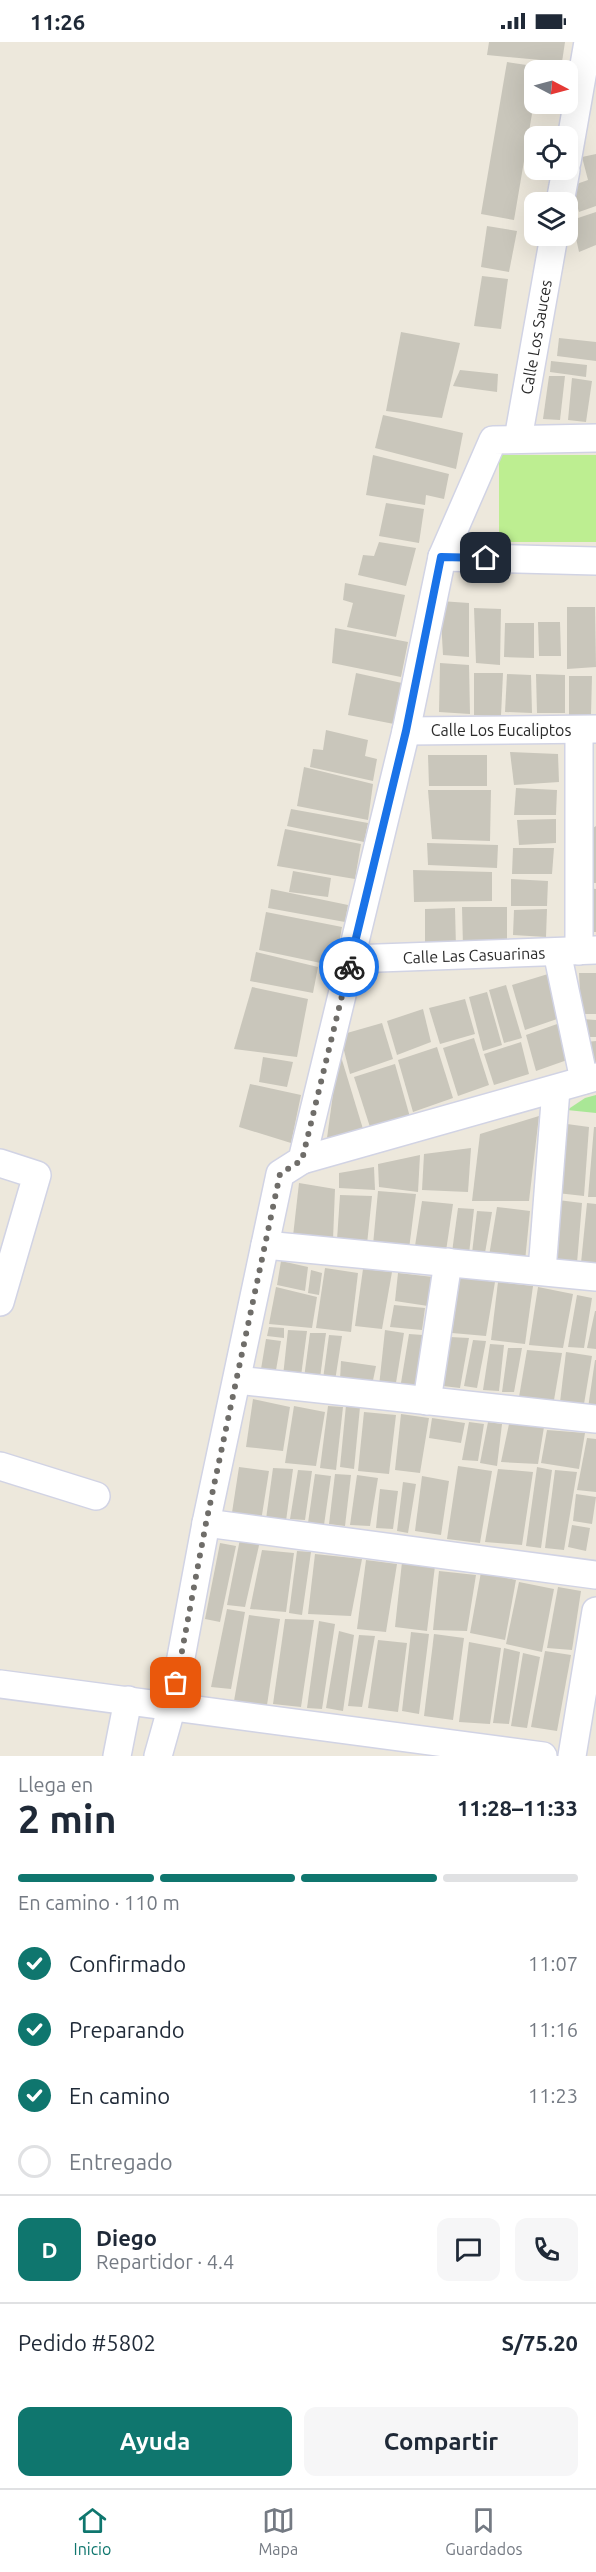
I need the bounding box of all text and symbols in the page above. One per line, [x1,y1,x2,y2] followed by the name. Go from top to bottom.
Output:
[30,9,85,34] text: 11:26
[524,60,578,114] north arrow
[524,60,578,246] map controls
[524,126,578,180] button: locate
[524,192,578,246] button: layers
[517,278,555,396] street label: Calle Los Sauces
[460,532,511,583] pin
[469,541,502,574] icon: home
[431,721,571,739] street label: Calle Los Eucaliptos
[319,937,379,997] courier
[402,944,546,966] street label: Calle Las Casuarinas
[333,951,366,984] icon: bike
[150,1657,201,1708] pin
[159,1666,192,1699] icon: bag
[18,1773,93,1796] text: Llega en
[457,1795,578,1820] text: 11:28–11:33
[18,1797,117,1840] text: 2 min
[18,1891,180,1914] text: En camino · 110 m
[18,1947,51,1980] icon: check
[69,1951,186,1976] text: Confirmado
[528,1952,578,1975] text: 11:07
[18,2013,51,2046] icon: check
[69,2017,185,2042] text: Preparando
[528,2018,578,2041] text: 11:16
[18,2079,51,2112] icon: check
[69,2083,170,2108] text: En camino
[528,2084,578,2107] text: 11:23
[69,2149,173,2174] text: Entregado
[437,2218,500,2281] button: chat
[515,2218,578,2281] button: phone
[96,2225,157,2250] text: Diego
[41,2237,58,2262] text: D
[96,2250,234,2273] text: Repartidor · 4.4
[18,2330,156,2355] text: Pedido #5802
[501,2330,578,2355] text: S/75.20
[18,2407,292,2476] button: Ayuda
[304,2407,578,2476] button: Compartir
[74,2504,111,2558] tab: Inicio
[258,2504,298,2558] tab: Mapa
[445,2504,522,2558] tab: Guardados

